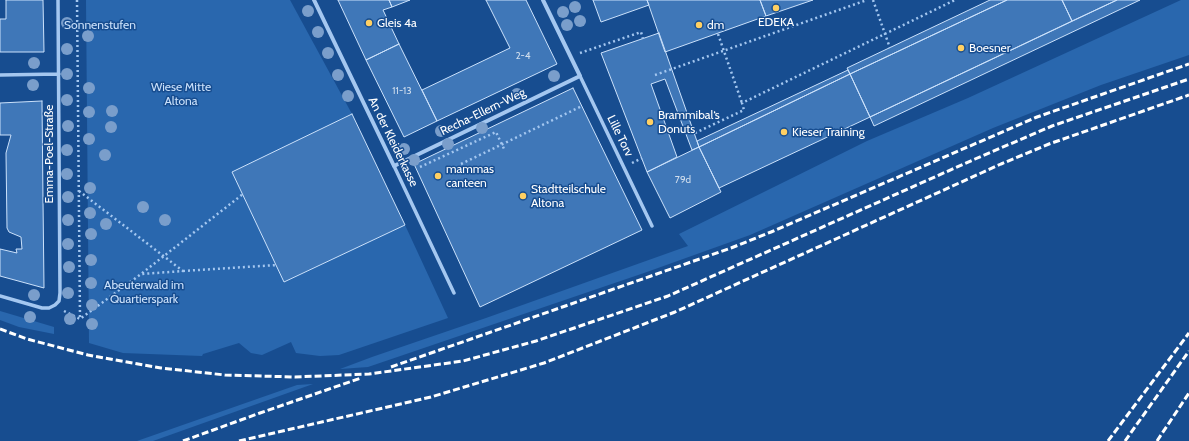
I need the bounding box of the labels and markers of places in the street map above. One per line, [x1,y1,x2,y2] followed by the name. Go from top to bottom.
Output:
[771,3,781,13] marker: EDEKA
[758,15,794,29] place label: EDEKA
[377,16,417,30] place label: Gleis 4a
[364,18,374,28] marker: Gleis 4a
[707,18,724,32] place label: dm
[694,20,704,30] marker: dm
[969,41,1011,55] place label: Boesner
[956,43,966,53] marker: Boesner
[658,108,720,136] place label: Brammibal‘s Donuts
[645,117,655,127] marker: Brammibal‘s Donuts
[792,125,865,139] place label: Kieser Training
[779,127,789,137] marker: Kieser Training
[446,162,494,190] place label: mammas canteen
[433,171,443,181] marker: mammas canteen
[531,182,606,210] place label: Stadtteilschule Altona
[518,191,528,201] marker: Stadtteilschule Altona

